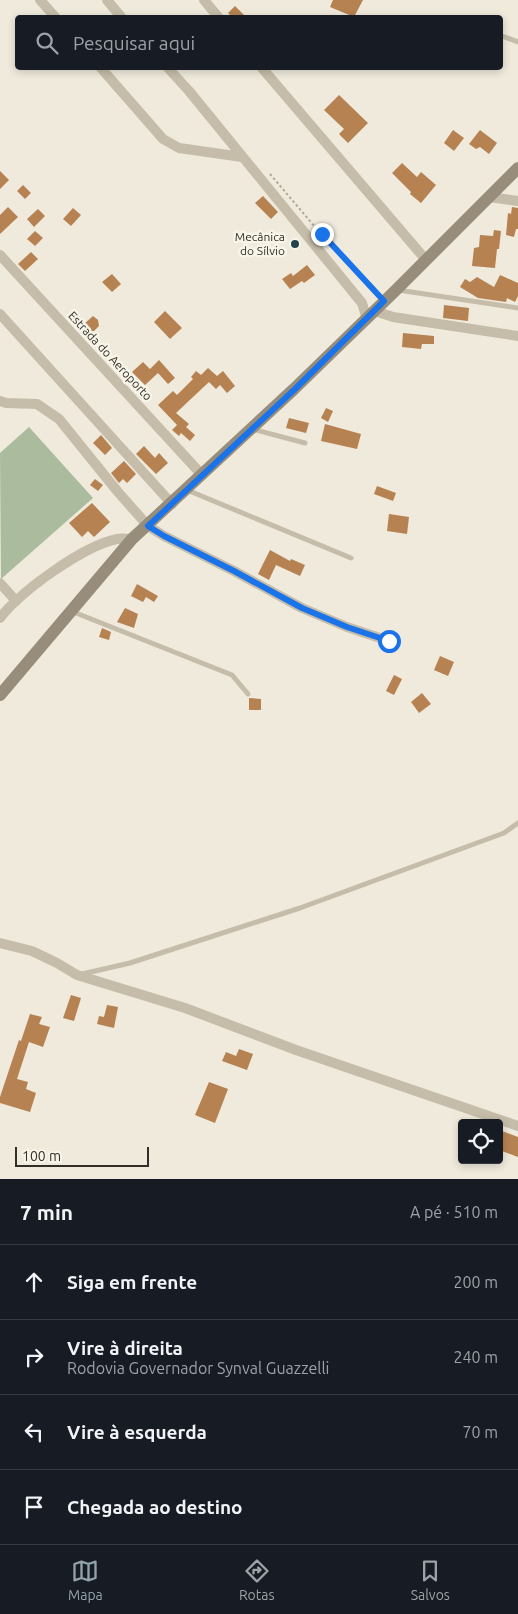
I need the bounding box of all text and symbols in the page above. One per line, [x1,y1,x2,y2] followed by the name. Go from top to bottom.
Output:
[15,15,503,70] search box
[33,29,61,57] icon: search
[73,32,195,54] text: Pesquisar aqui
[311,223,334,246] route end
[235,230,285,257] place label: Mecânica do Sílvio
[289,238,301,250] marker: Mecânica do Sílvio
[66,309,155,403] street label: Estrada do Aeroporto
[378,630,401,653] route start
[458,1119,503,1164] map controls
[458,1119,503,1164] button: locate
[15,1144,149,1167] scale bar
[22,1148,61,1164] text: 100 m
[20,1200,73,1224] text: 7 min
[410,1203,498,1221] text: A pé · 510 m
[20,1268,48,1296] icon: ahead
[67,1271,197,1293] text: Siga em frente
[453,1273,498,1291] text: 200 m
[67,1337,183,1359] text: Vire à direita
[20,1343,48,1371] icon: right
[453,1348,498,1366] text: 240 m
[67,1359,330,1377] text: Rodovia Governador Synval Guazzelli
[20,1418,48,1446] icon: left
[67,1421,207,1443] text: Vire à esquerda
[462,1423,498,1441] text: 70 m
[20,1493,48,1521] icon: arrive
[67,1496,243,1518] text: Chegada ao destino
[68,1557,103,1603] tab: Mapa
[239,1557,275,1603] tab: Rotas
[411,1557,450,1603] tab: Salvos

